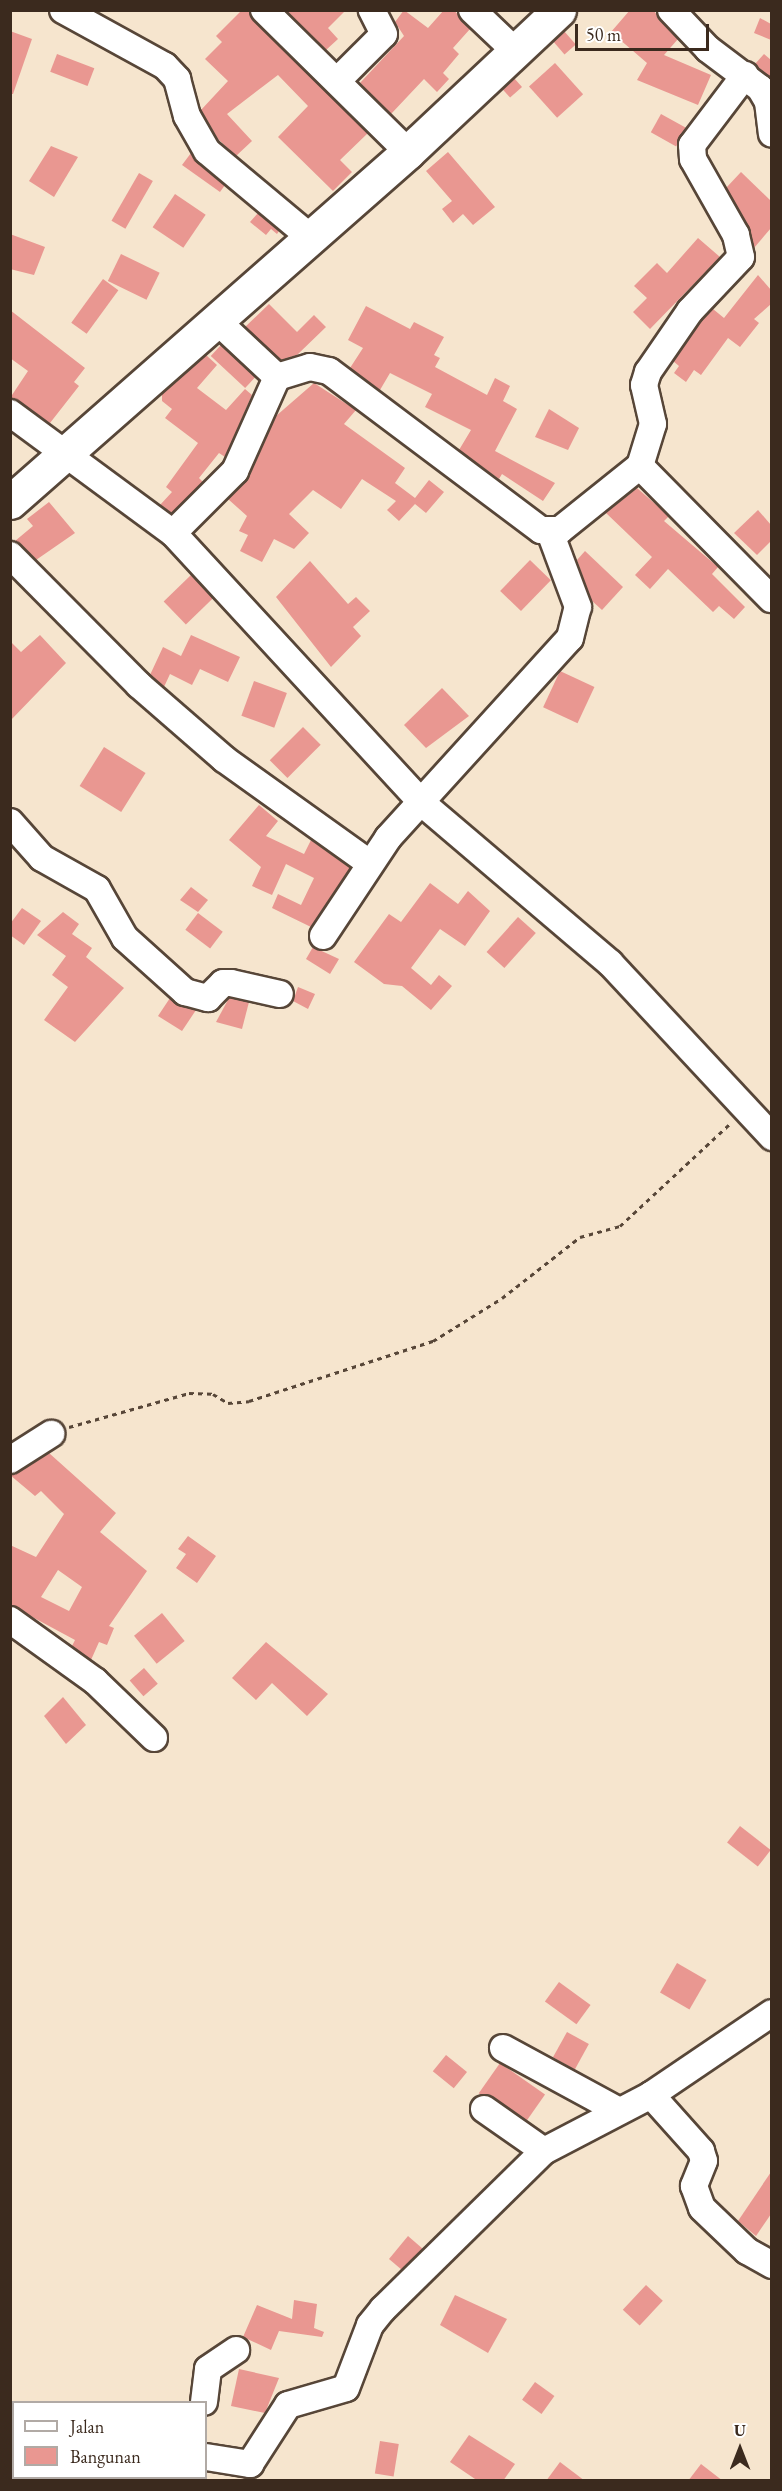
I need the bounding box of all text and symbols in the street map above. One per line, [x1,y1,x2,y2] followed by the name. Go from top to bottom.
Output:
[578,12,712,50] scale bar
[586,23,621,46] text: 50 m
[12,2401,207,2479] legend
[70,2415,104,2438] text: Jalan
[710,2419,770,2479] north arrow
[734,2420,746,2441] text: U
[70,2445,141,2468] text: Bangunan

